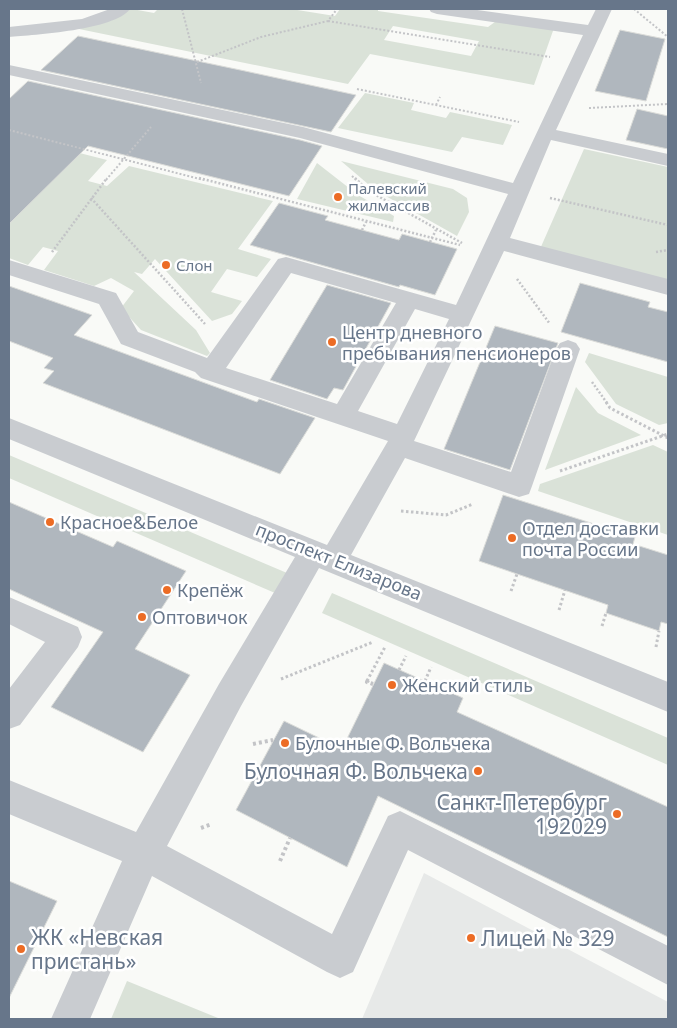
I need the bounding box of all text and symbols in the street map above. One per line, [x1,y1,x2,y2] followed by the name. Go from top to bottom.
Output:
[348,178,430,215] place label: Палевский жилмассив
[332,191,344,203] marker: Палевский жилмассив
[176,255,213,275] place label: Слон
[160,259,172,271] marker: Слон
[342,320,571,365] place label: Центр дневного пребывания пенсионеров
[326,336,338,348] marker: Центр дневного пребывания пенсионеров
[60,510,198,534] place label: Красное&Белое
[44,516,56,528] marker: Красное&Белое
[522,516,659,561] place label: Отдел доставки почта России
[252,517,426,605] street label: проспект Елизарова
[506,532,518,544] marker: Отдел доставки почта России
[177,578,244,602] place label: Крепёж
[161,584,173,596] marker: Крепёж
[152,605,248,629] place label: Оптовичок
[136,611,148,623] marker: Оптовичок
[402,673,533,697] place label: Женский стиль
[386,679,398,691] marker: Женский стиль
[295,731,490,755] place label: Булочные Ф. Вольчека
[279,737,291,749] marker: Булочные Ф. Вольчека
[244,757,468,785] place label: Булочная Ф. Вольчека
[472,765,484,777] marker: Булочная Ф. Вольчека
[437,788,607,840] place label: Санкт-Петербург 192029
[611,808,623,820] marker: Санкт-Петербург 192029
[31,923,163,975] place label: ЖК «Невская пристань»
[481,924,615,952] place label: Лицей № 329
[465,932,477,944] marker: Лицей № 329
[15,943,27,955] marker: ЖК «Невская пристань»

